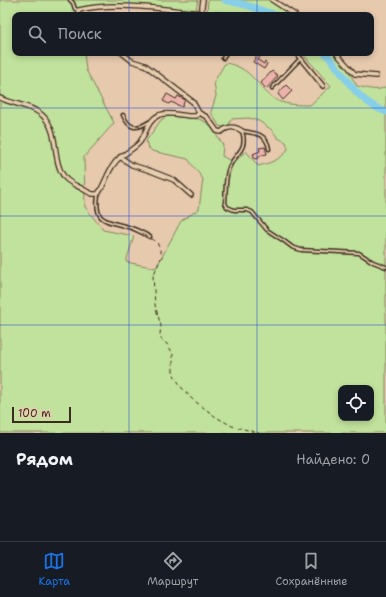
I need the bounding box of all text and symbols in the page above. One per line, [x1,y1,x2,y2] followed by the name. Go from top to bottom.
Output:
[12,12,374,56] search box
[26,23,48,45] icon: search
[58,24,102,44] text: Поиск
[338,385,374,421] map controls
[338,385,374,421] button: locate
[12,405,71,424] scale bar
[18,406,51,421] text: 100 m
[16,448,73,470] text: Рядом
[296,451,370,468] text: Найдено: 0
[39,550,70,589] tab: Карта
[147,550,198,589] tab: Маршрут
[276,550,347,589] tab: Сохранённые

